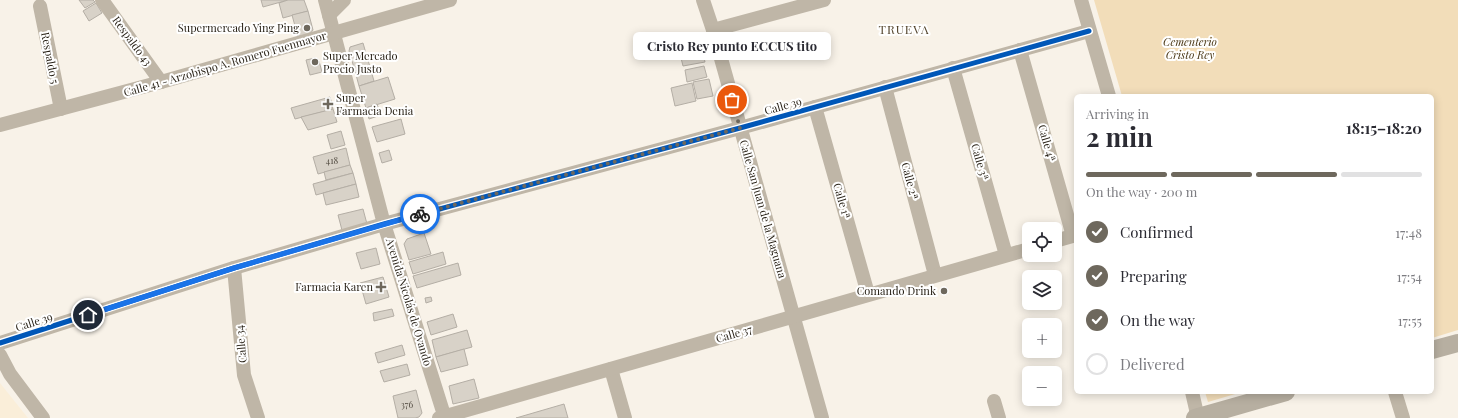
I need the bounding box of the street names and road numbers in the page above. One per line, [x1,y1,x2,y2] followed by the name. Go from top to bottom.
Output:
[109,13,155,68] street label: Respaldo 43
[122,27,328,100] street label: Calle 41 - Arzobispo A. Romero Fuenmayor
[38,31,63,85] street label: Respaldo 5
[762,93,804,118] street label: Calle 39
[1035,123,1060,163] street label: Calle 4ª
[737,138,791,280] street label: Calle San Juan de la Maguana
[968,142,993,182] street label: Calle 3ª
[898,161,923,201] street label: Calle 2ª
[830,181,855,221] street label: Calle 1ª
[383,235,436,368] street label: Avenida Nicolás de Ovando
[13,308,55,335] street label: Calle 39
[714,321,754,346] street label: Calle 37
[231,324,250,364] street label: Calle 34

